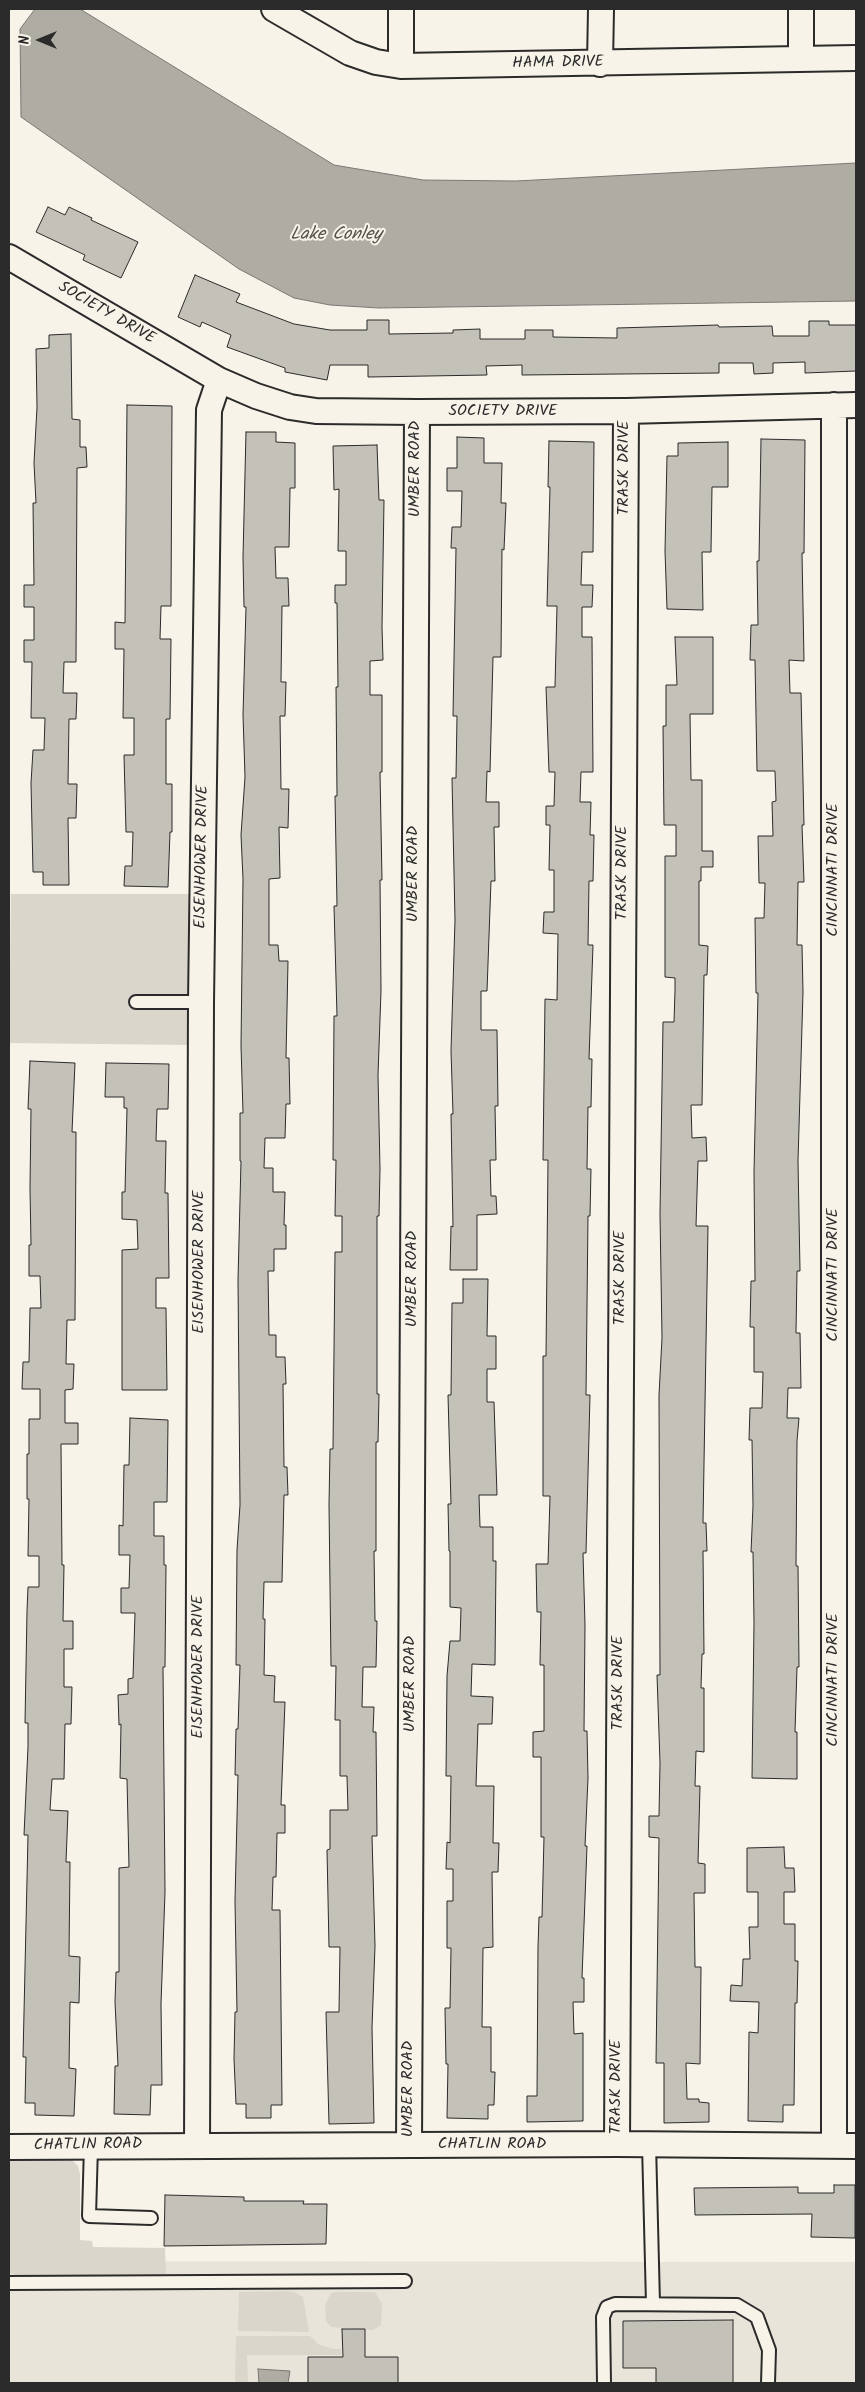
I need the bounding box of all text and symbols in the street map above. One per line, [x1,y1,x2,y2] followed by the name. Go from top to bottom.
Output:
[15,15,65,65] north arrow
[14,36,36,44] text: N
[512,54,604,74] street label: HAMA DRIVE
[290,225,382,247] water label: Lake Conley
[54,278,158,350] street label: SOCIETY DRIVE
[449,402,557,422] street label: SOCIETY DRIVE
[406,421,426,517] street label: UMBER ROAD
[615,421,635,515] street label: TRASK DRIVE
[192,785,214,929] street label: EISENHOWER DRIVE
[824,803,844,937] street label: CINCINNATI DRIVE
[404,826,424,922] street label: UMBER ROAD
[613,826,633,920] street label: TRASK DRIVE
[190,1190,210,1334] street label: EISENHOWER DRIVE
[824,1208,844,1342] street label: CINCINNATI DRIVE
[403,1231,423,1327] street label: UMBER ROAD
[611,1231,631,1325] street label: TRASK DRIVE
[189,1595,209,1739] street label: EISENHOWER DRIVE
[824,1613,844,1747] street label: CINCINNATI DRIVE
[401,1636,421,1732] street label: UMBER ROAD
[609,1636,629,1730] street label: TRASK DRIVE
[607,2040,627,2134] street label: TRASK DRIVE
[399,2041,419,2137] street label: UMBER ROAD
[33,2135,143,2157] street label: CHATLIN ROAD
[438,2135,546,2155] street label: CHATLIN ROAD

